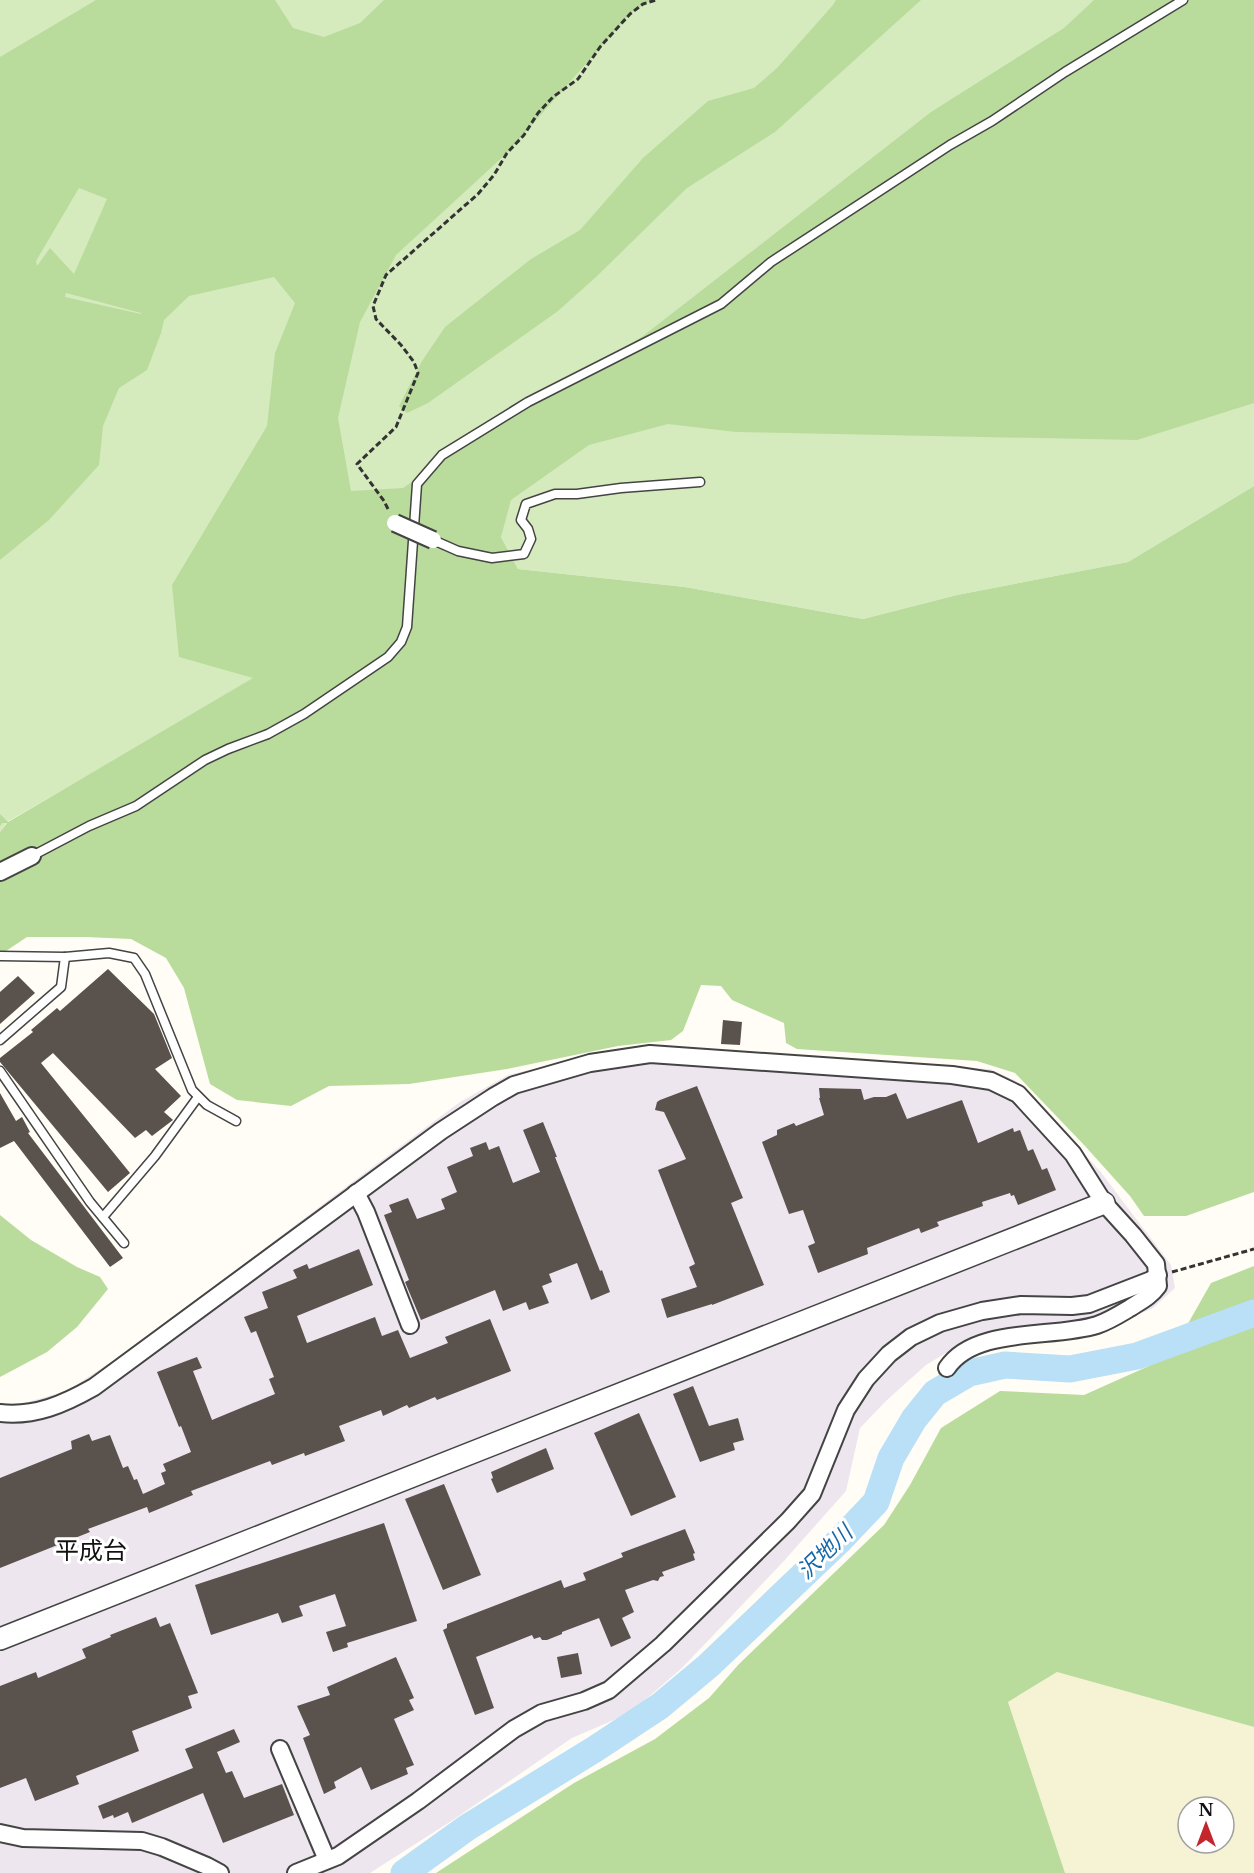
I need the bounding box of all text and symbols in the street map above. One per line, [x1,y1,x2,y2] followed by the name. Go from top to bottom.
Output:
[792,1518,860,1585] water label: 沢地川
[55,1536,127,1565] district label: 平成台
[1176,1795,1236,1855] north arrow
[1198,1800,1214,1820] text: N

